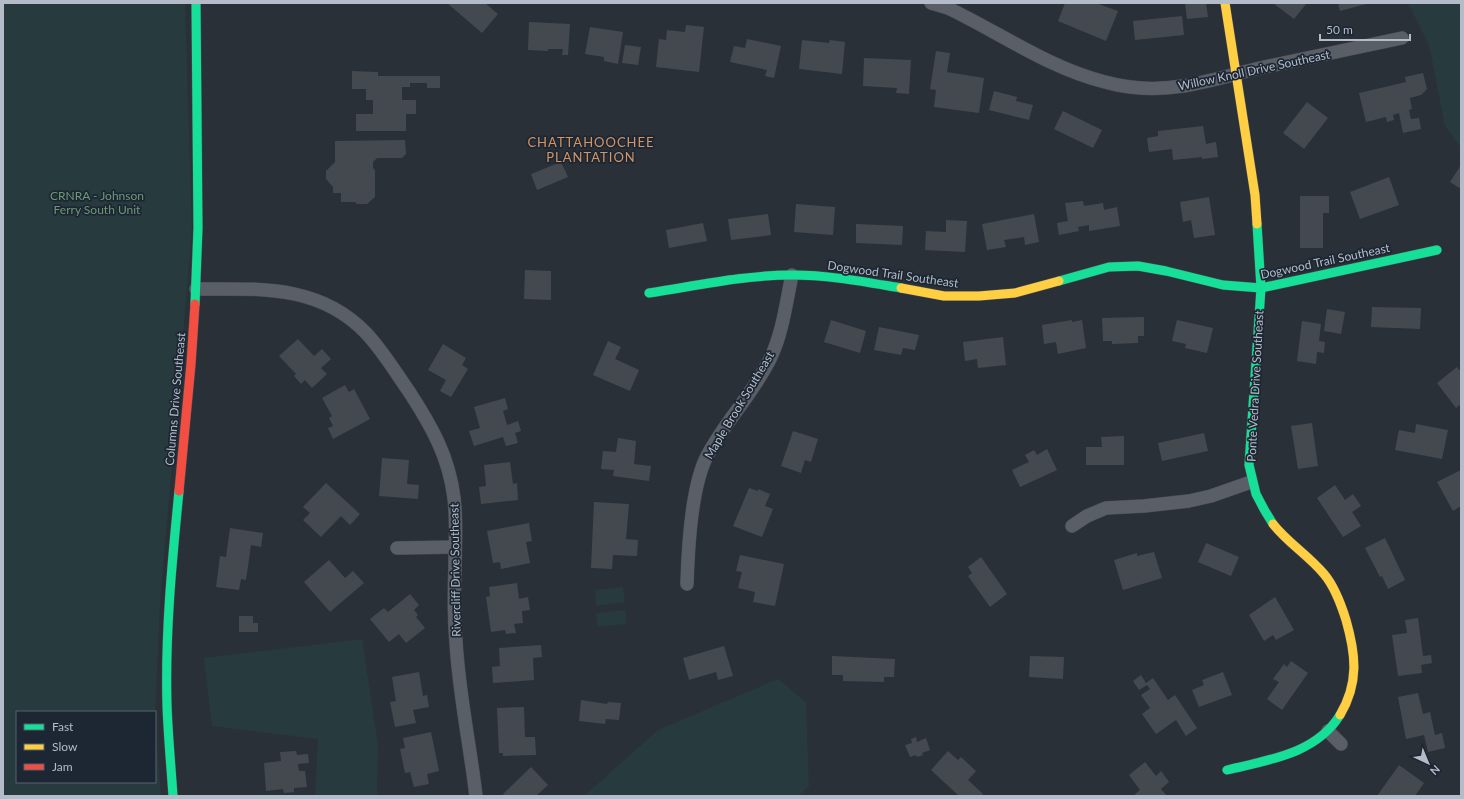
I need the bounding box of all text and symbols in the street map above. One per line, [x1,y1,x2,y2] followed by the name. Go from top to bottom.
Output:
[1320,16,1410,42] scale bar
[1326,22,1353,37] text: 50 m
[1177,46,1332,93] street label: Willow Knoll Drive Southeast
[527,134,655,165] district label: CHATTAHOOCHEE PLANTATION
[50,188,144,217] park label: CRNRA - Johnson Ferry South Unit
[1259,240,1392,282] street label: Dogwood Trail Southeast
[827,257,960,291] street label: Dogwood Trail Southeast
[1244,309,1266,462] street label: Ponte Vedra Drive Southeast
[162,331,188,466] street label: Columns Drive Southeast
[701,348,778,462] street label: Maple Brook Southeast
[446,502,464,637] street label: Rivercliff Drive Southeast
[16,711,156,783] legend
[52,719,74,734] text: Fast
[52,739,78,754] text: Slow
[1408,743,1448,783] north arrow
[52,759,73,774] text: Jam
[1428,763,1443,778] text: N

